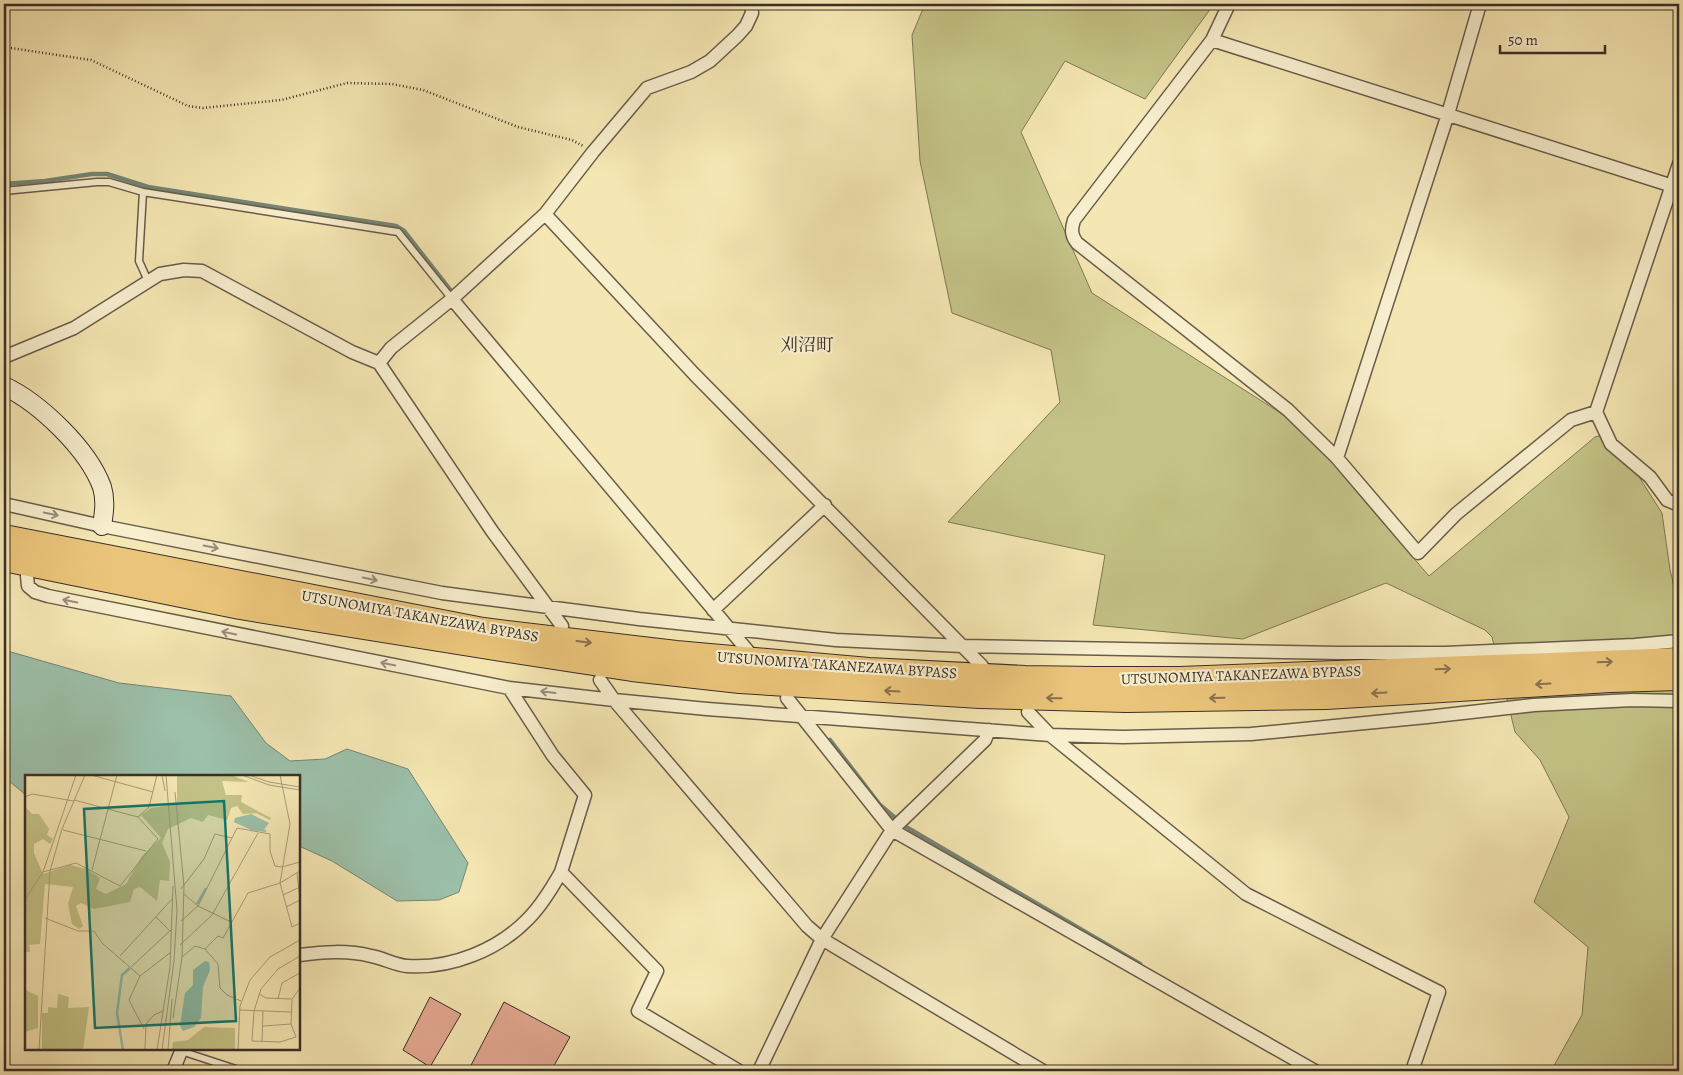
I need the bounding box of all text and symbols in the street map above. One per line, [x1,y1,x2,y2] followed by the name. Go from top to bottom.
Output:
[1500,22,1606,54] scale bar
[1508,30,1538,50] text: 50 m
[780,333,834,357] district label: 刈沼町
[43,510,59,520] one-way arrow
[202,543,218,552] one-way arrow
[361,575,377,584] one-way arrow
[300,585,540,647] street label: UTSUNOMIYA TAKANEZAWA BYPASS
[62,595,78,605] one-way arrow
[221,628,237,637] one-way arrow
[576,637,592,647] one-way arrow
[716,647,958,683] street label: UTSUNOMIYA TAKANEZAWA BYPASS
[1597,658,1613,667] one-way arrow
[381,659,397,669] one-way arrow
[1120,661,1362,689] street label: UTSUNOMIYA TAKANEZAWA BYPASS
[1434,664,1450,673] one-way arrow
[1535,679,1551,688] one-way arrow
[541,687,557,697] one-way arrow
[884,687,900,696] one-way arrow
[1372,689,1388,698] one-way arrow
[1209,693,1226,703] one-way arrow
[1047,694,1063,703] one-way arrow
[25,775,300,1050] inset map

